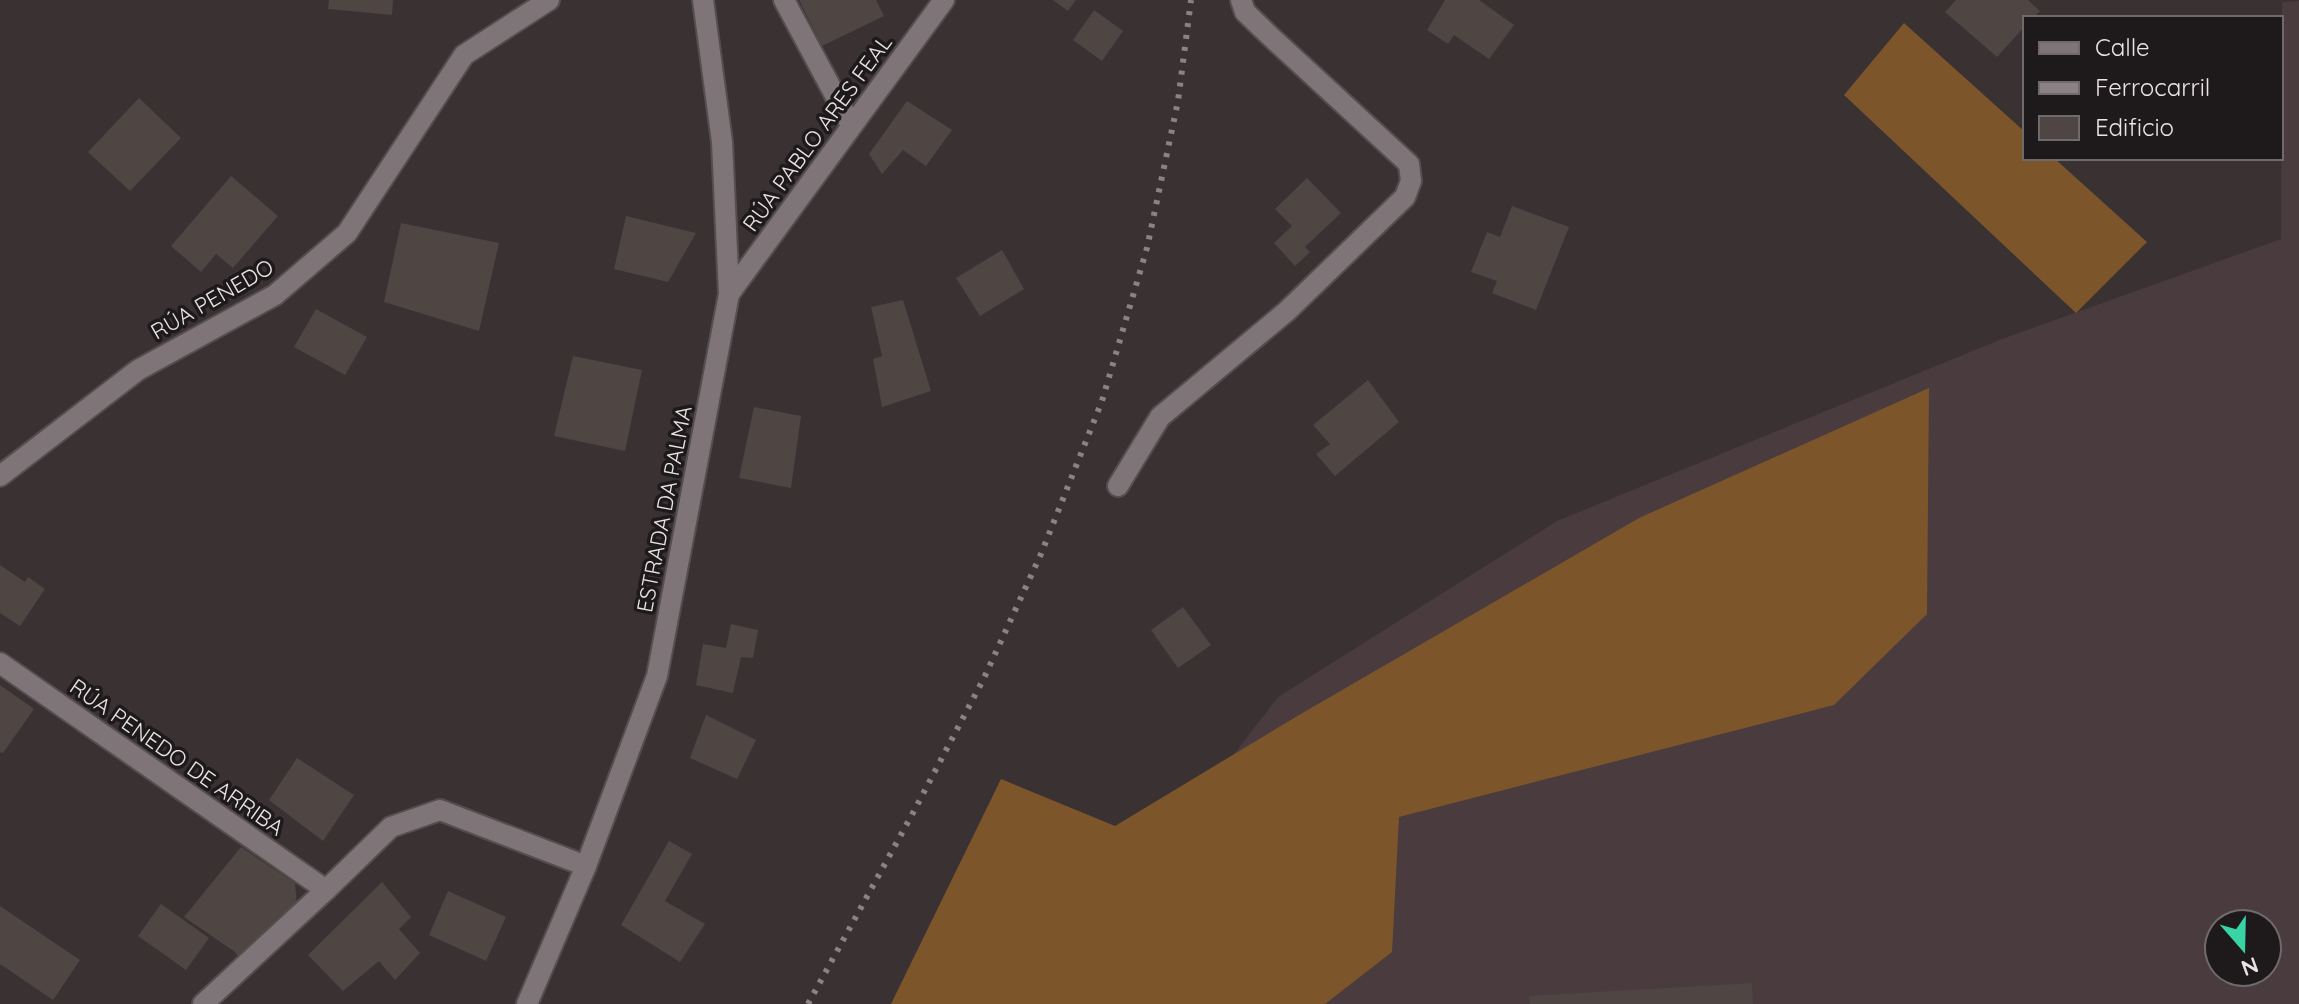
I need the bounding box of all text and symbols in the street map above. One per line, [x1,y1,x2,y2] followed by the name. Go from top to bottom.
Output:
[2023,16,2283,160] legend
[736,29,898,237] street label: RÚA PABLO ARES FEAL
[2095,32,2150,62] text: Calle
[2095,72,2210,102] text: Ferrocarril
[2095,112,2174,142] text: Edificio
[146,253,278,345] street label: RÚA PENEDO
[630,403,698,615] street label: ESTRADA DA PALMA
[64,672,290,842] street label: RÚA PENEDO DE ARRIBA
[2203,908,2283,988] north arrow
[2237,951,2262,983] text: N

